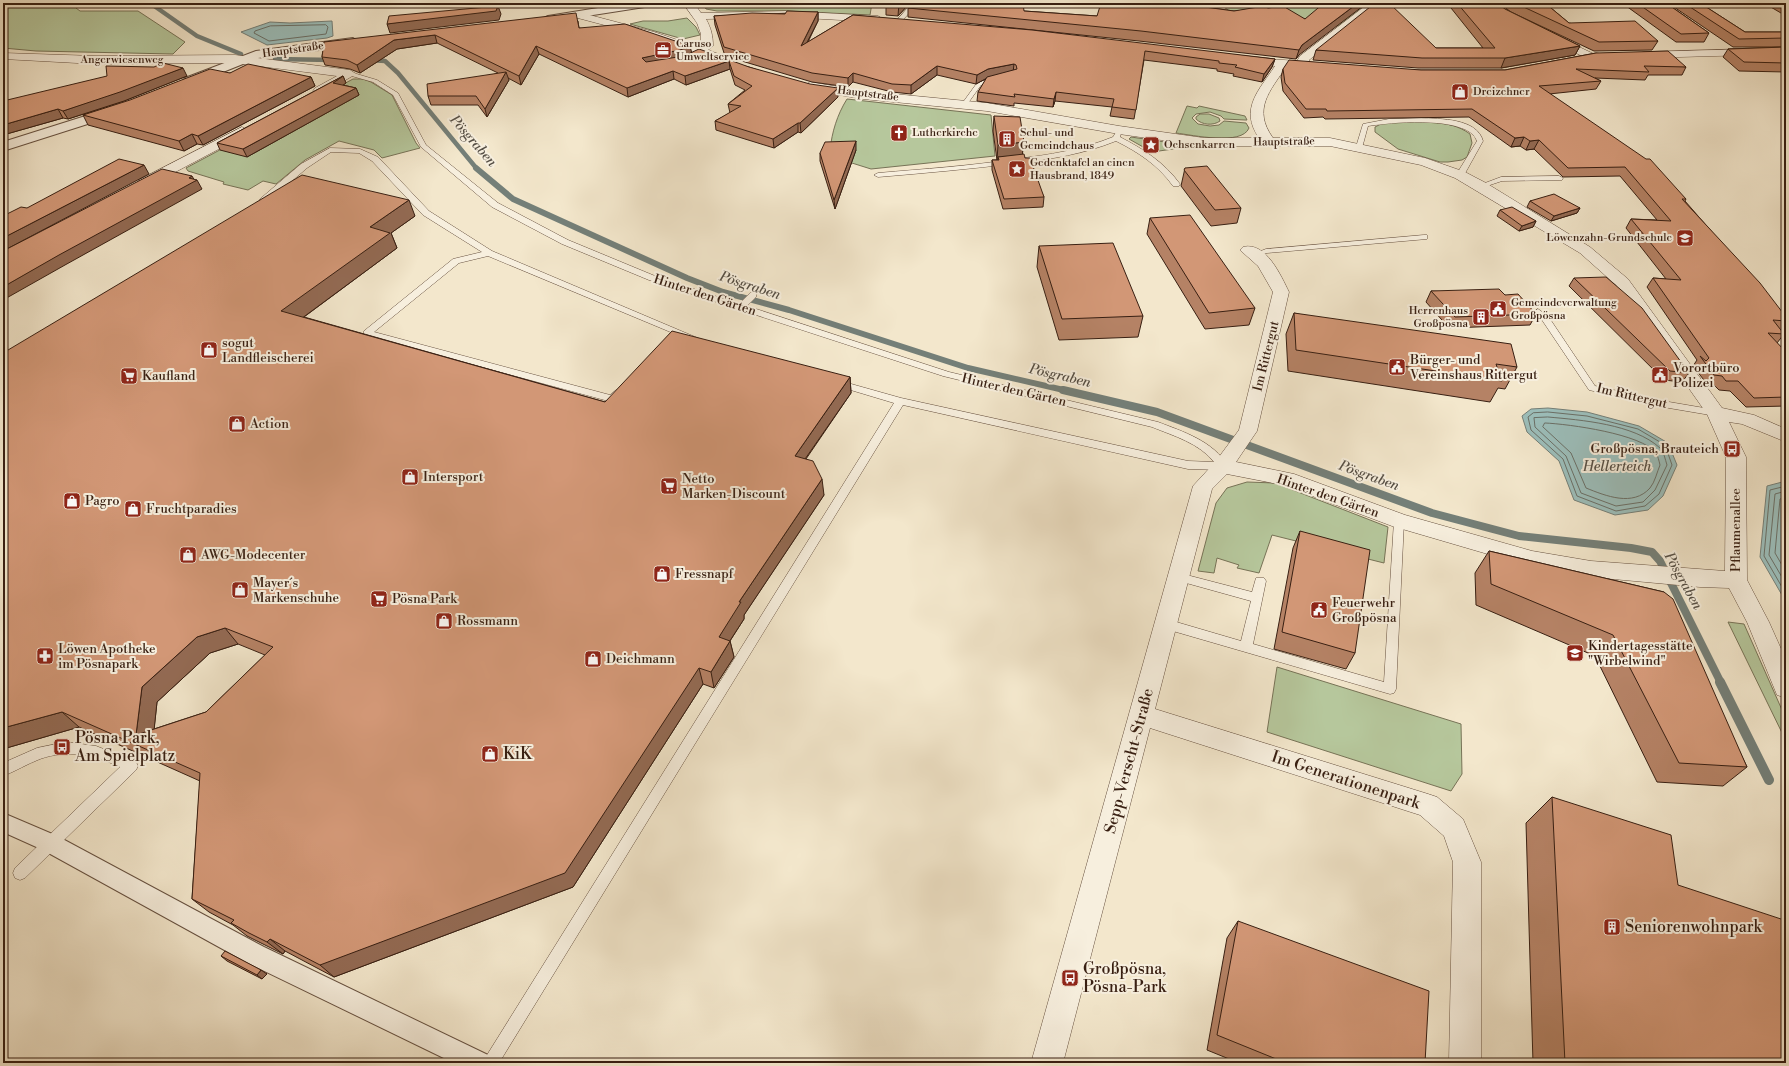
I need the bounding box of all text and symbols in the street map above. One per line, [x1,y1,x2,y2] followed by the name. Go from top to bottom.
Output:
[676,37,750,64] place label: Caruso Umweltservice
[261,39,325,61] street label: Hauptstraße
[653,40,673,60] office icon: Caruso Umweltservice
[80,53,164,67] street label: Angerwiesenweg
[1450,82,1470,102] shop icon: Dreizehner
[837,83,900,105] street label: Hauptstraße
[1473,85,1530,99] place label: Dreizehner
[445,111,501,171] water label: Pösgraben
[889,123,909,143] church icon: Lutherkirche
[912,126,978,140] place label: Lutherkirche
[1020,126,1094,153] place label: Schul- und Gemeindehaus
[997,129,1017,149] building icon: Schul- und Gemeindehaus
[1253,134,1315,150] street label: Hauptstraße
[1141,135,1161,155] place icon: Ochsenkarren
[1164,138,1235,152] place label: Ochsenkarren
[1030,156,1135,183] place label: Gedenktafel an einen Hausbrand, 1849
[1007,159,1027,179] place icon: Gedenktafel an einen Hausbrand, 1849
[1675,228,1695,248] school or university icon: Löwenzahn-Grundschule
[1546,231,1672,245] place label: Löwenzahn-Grundschule
[716,267,783,304] water label: Pösgraben
[652,271,759,319] street label: Hinter den Gärten
[1511,296,1617,323] place label: Gemeindeverwaltung Großpösna
[1488,299,1508,319] public building icon: Gemeindeverwaltung Großpösna
[1409,304,1468,331] place label: Herrenhaus Großpösna
[1471,307,1491,327] building icon: Herrenhaus Großpösna
[1250,319,1283,393] street label: Im Rittergut
[222,335,314,366] place label: sogut Landfleischerei
[199,340,219,360] shop icon: sogut Landfleischerei
[1409,352,1538,383] place label: Bürger- und Vereinshaus Rittergut
[1387,357,1407,377] public building icon: Bürger- und Vereinshaus Rittergut
[1026,360,1093,392] water label: Pösgraben
[1672,360,1740,391] place label: Vorortbüro Polizei
[1650,365,1670,385] public building icon: Vorortbüro Polizei
[119,366,139,386] supermarket icon: Kaufland
[142,368,196,384] place label: Kaufland
[960,370,1068,410] street label: Hinter den Gärten
[1595,380,1669,412] street label: Im Rittergut
[227,414,247,434] shop icon: Action
[249,416,289,432] place label: Action
[1722,439,1742,459] bus stop icon: Großpösna, Brauteich
[1591,441,1719,457] place label: Großpösna, Brauteich
[1335,456,1402,495] water label: Pösgraben
[1582,458,1652,476] water label: Hellerteich
[400,467,420,487] shop icon: Intersport
[423,469,484,485] place label: Intersport
[682,471,786,502] place label: Netto Marken-Discount
[1275,471,1381,521] street label: Hinter den Gärten
[659,476,679,496] supermarket icon: Netto Marken-Discount
[1728,488,1744,572] street label: Pflaumenallee
[62,491,82,511] shop icon: Pagro
[85,493,120,509] place label: Pagro
[123,499,143,519] shop icon: Fruchtparadies
[146,501,237,517] place label: Fruchtparadies
[178,545,198,565] shop icon: AWG-Modecenter
[200,547,306,563] place label: AWG-Modecenter
[1659,548,1706,613] water label: Pösgraben
[652,564,672,584] shop icon: Fressnapf
[675,566,735,582] place label: Fressnapf
[253,575,340,606] place label: Mayer´s Markenschuhe
[230,580,250,600] shop icon: Mayer´s Markenschuhe
[369,589,389,609] supermarket icon: Pösna Park
[392,591,458,607] place label: Pösna Park
[1332,595,1397,626] place label: Feuerwehr Großpösna
[1309,600,1329,620] public building icon: Feuerwehr Großpösna
[434,611,454,631] shop icon: Rossmann
[457,613,518,629] place label: Rossmann
[1588,638,1693,669] place label: Kindertagesstätte "Wirbelwind"
[58,641,156,672] place label: Löwen Apotheke im Pösnapark
[1565,643,1585,663] school or university icon: Kindertagesstätte "Wirbelwind"
[35,646,55,666] pharmacy icon: Löwen Apotheke im Pösnapark
[583,649,603,669] shop icon: Deichmann
[606,651,675,667] place label: Deichmann
[1100,686,1158,836] street label: Sepp-Verscht-Straße
[74,728,175,766] place label: Pösna Park, Am Spielplatz
[52,737,72,757] bus stop icon: Pösna Park, Am Spielplatz
[480,744,500,764] shop icon: KiK
[503,744,533,764] place label: KiK
[1269,746,1425,814] street label: Im Generationenpark
[1602,917,1622,937] building icon: Seniorenwohnpark
[1625,917,1763,937] place label: Seniorenwohnpark
[1083,959,1168,997] place label: Großpösna, Pösna-Park
[1060,968,1080,988] bus stop icon: Großpösna, Pösna-Park

